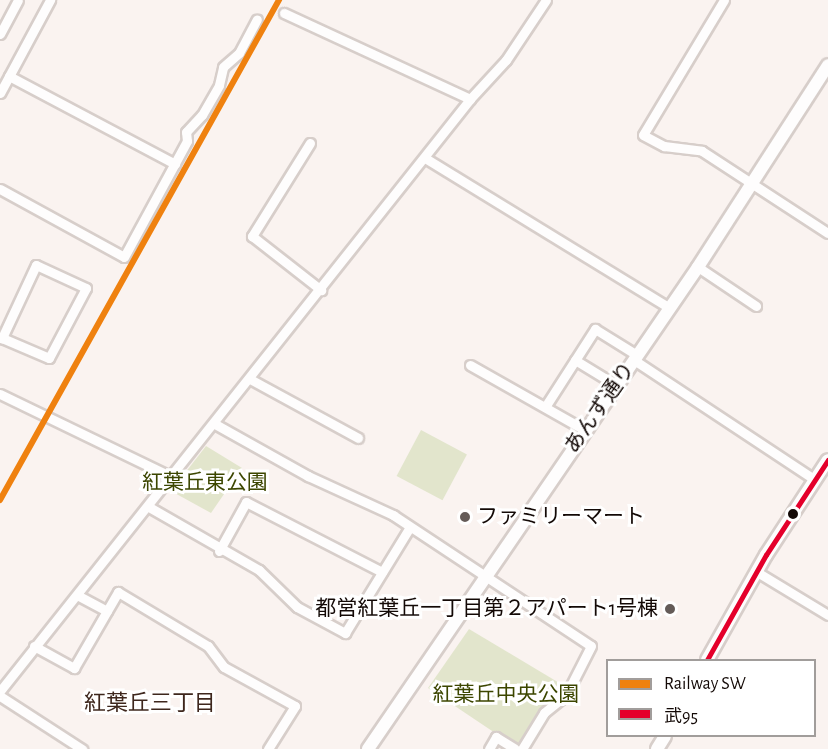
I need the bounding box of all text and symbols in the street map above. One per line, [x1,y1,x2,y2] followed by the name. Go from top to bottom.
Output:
[560,358,640,458] street label: あんず通り
[142,470,268,496] park label: 紅葉丘東公園
[477,504,645,530] place label: ファミリーマート
[787,508,799,520] unlabelled marker
[458,510,472,524] marker: ファミリーマート
[315,596,658,622] place label: 都営紅葉丘一丁目第２アパート1号棟
[663,602,677,616] marker: 都営紅葉丘一丁目第２アパート1号棟
[606,659,816,737] legend
[664,675,746,693] text: Railway SW
[433,682,579,708] park label: 紅葉丘中央公園
[84,691,216,717] district label: 紅葉丘三丁目
[664,708,698,726] text: 武95

